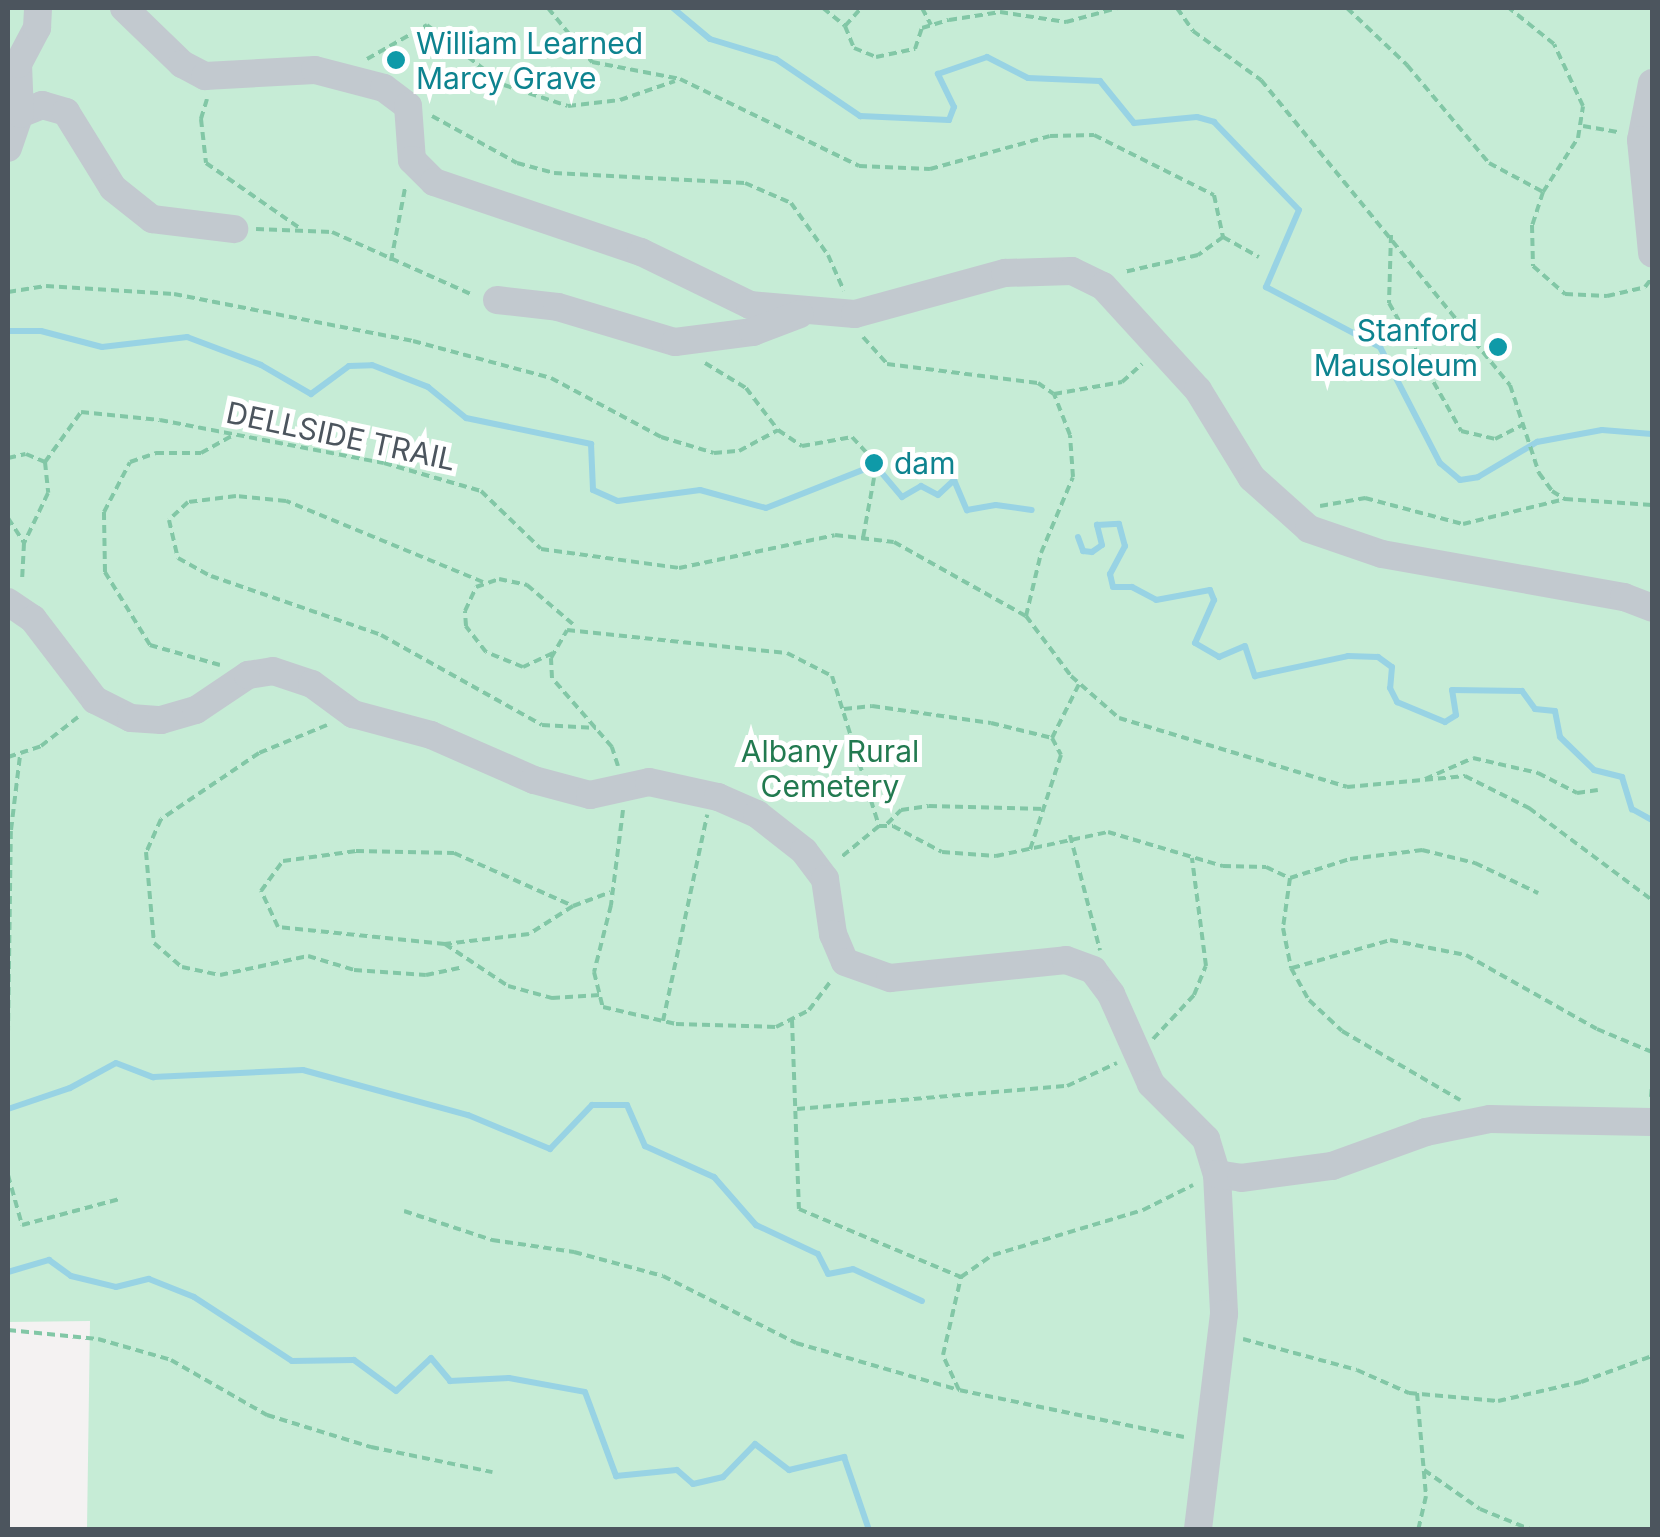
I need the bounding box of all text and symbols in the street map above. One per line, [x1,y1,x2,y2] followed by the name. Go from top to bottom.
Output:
[416,25,643,96] place label: William Learned Marcy Grave
[385,49,407,71] marker: William Learned Marcy Grave
[1314,312,1478,382] place label: Stanford Mausoleum
[1487,336,1509,358] marker: Stanford Mausoleum
[223,394,459,478] street label: DELLSIDE TRAIL
[894,445,955,481] place label: dam
[863,452,885,474] marker: dam
[741,733,919,804] park label: Albany Rural Cemetery

